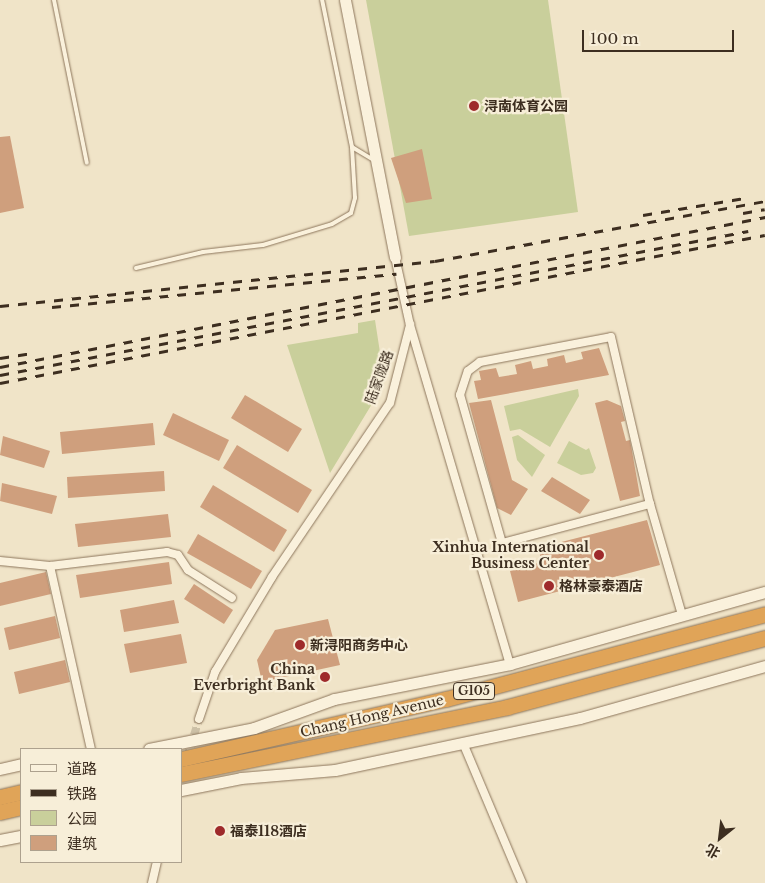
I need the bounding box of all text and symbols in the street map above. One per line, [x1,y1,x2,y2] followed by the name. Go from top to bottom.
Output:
[585,20,738,52] scale bar
[590,29,639,48] text: 100 m
[484,98,568,114] place label: 浔南体育公园
[468,100,480,112] marker: 浔南体育公园
[362,348,396,406] street label: 陆家陇路
[432,539,589,572] place label: Xinhua International Business Center
[593,549,605,561] marker: Xinhua International Business Center
[559,578,643,594] place label: 格林豪泰酒店
[543,580,555,592] marker: 格林豪泰酒店
[310,637,408,653] place label: 新浔阳商务中心
[294,639,306,651] marker: 新浔阳商务中心
[193,661,315,694] place label: China Everbright Bank
[319,671,331,683] marker: China Everbright Bank
[453,681,495,700] road number: G105
[298,691,446,741] street label: Chang Hong Avenue
[20,748,182,863] legend
[67,759,97,778] text: 道路
[67,784,97,803] text: 铁路
[67,809,97,828] text: 公园
[695,813,745,863] north arrow
[230,823,307,839] place label: 福泰118酒店
[214,825,226,837] marker: 福泰118酒店
[67,834,97,853] text: 建筑
[702,840,723,862] text: 北

